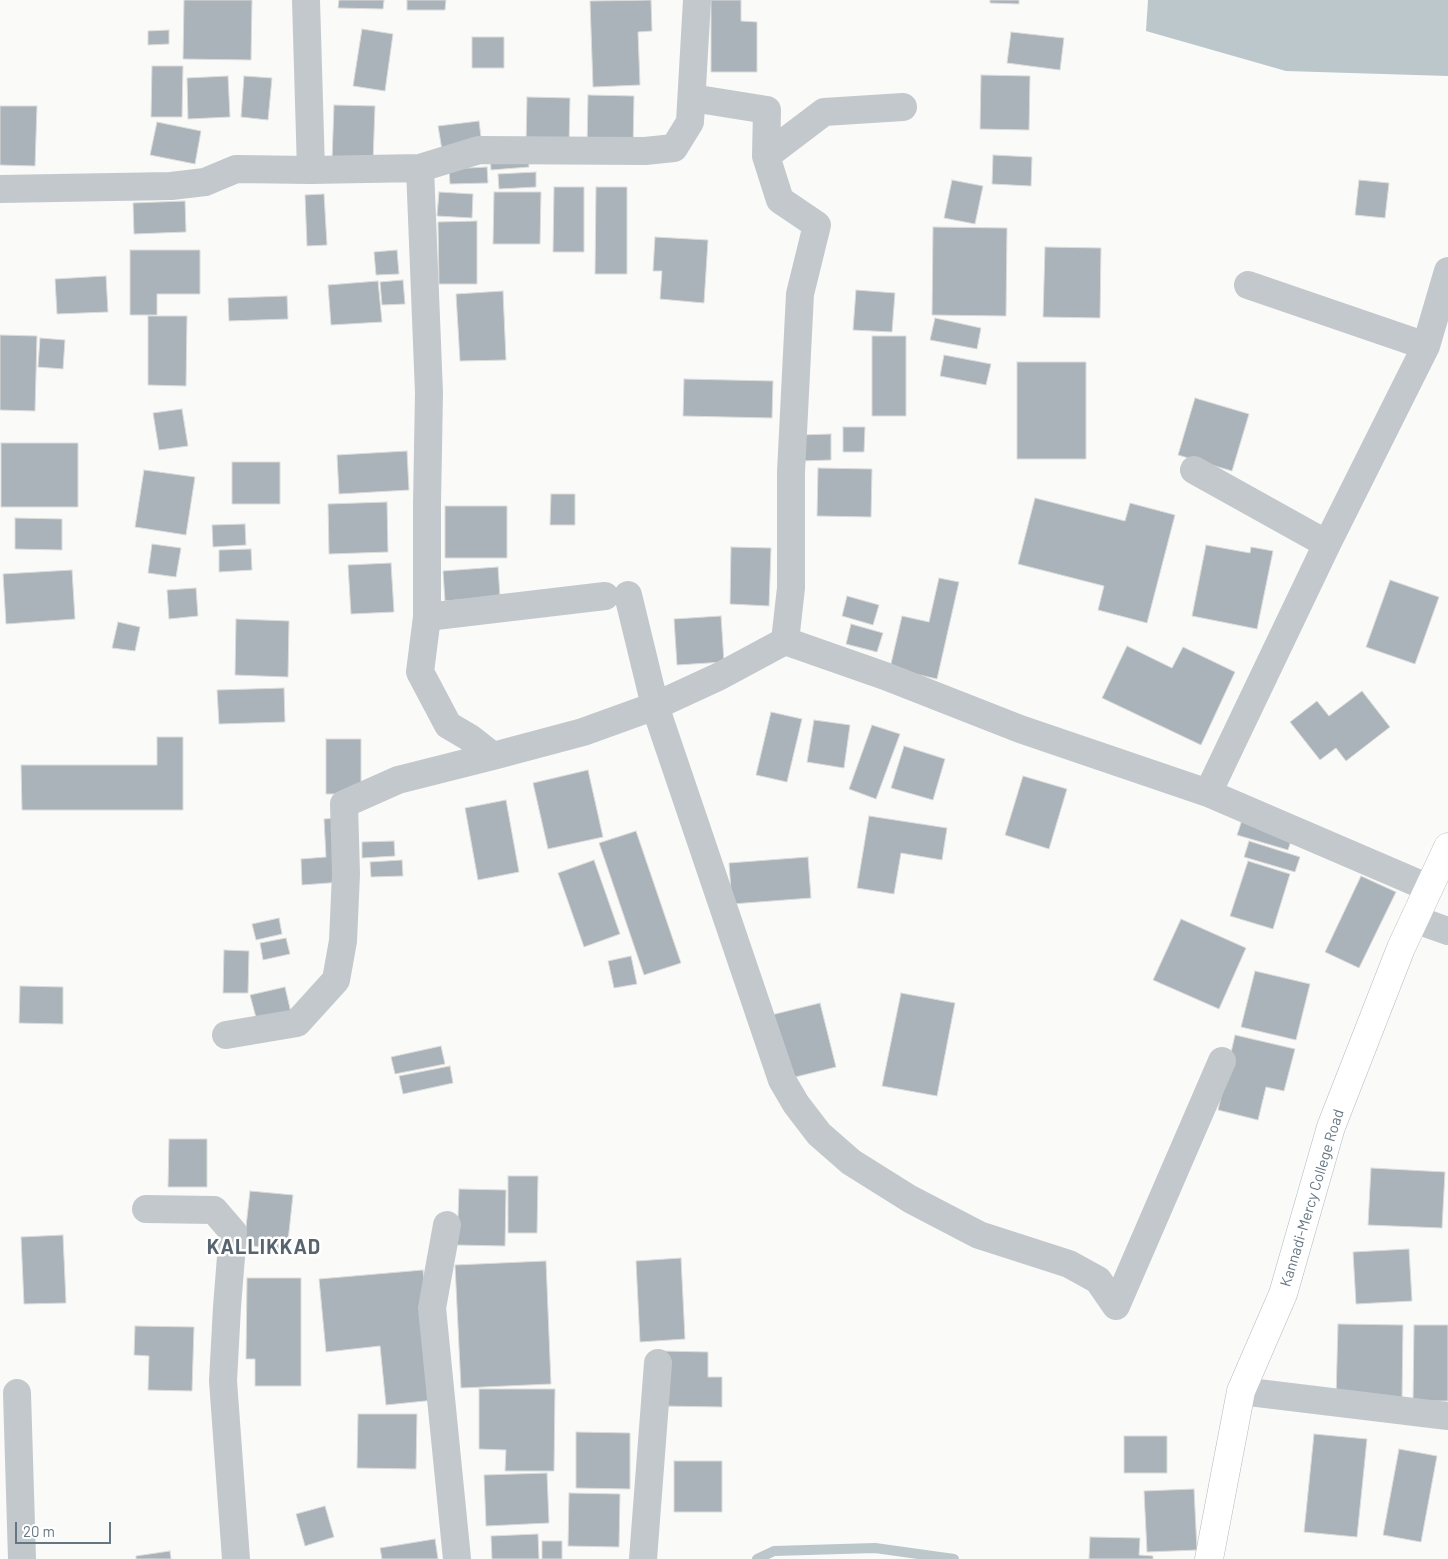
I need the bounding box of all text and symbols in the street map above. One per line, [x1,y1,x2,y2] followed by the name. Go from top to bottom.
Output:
[1276,1107,1348,1289] street label: Kannadi-Mercy College Road
[206,1235,322,1259] district label: KALLIKKAD
[18,1512,114,1544] scale bar
[23,1522,55,1540] text: 20 m

